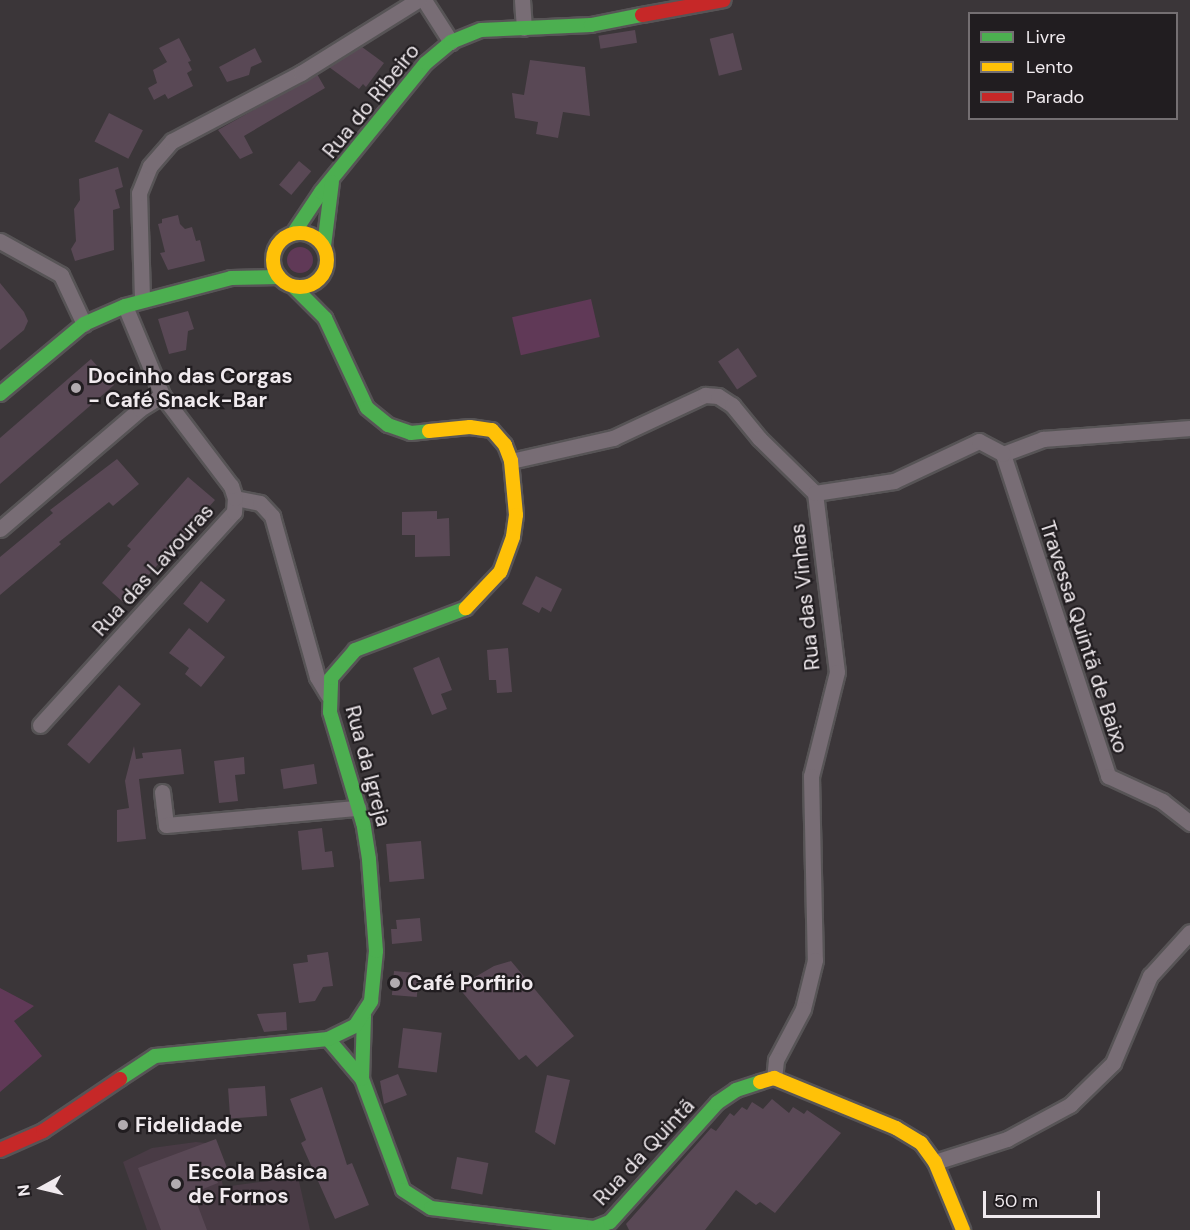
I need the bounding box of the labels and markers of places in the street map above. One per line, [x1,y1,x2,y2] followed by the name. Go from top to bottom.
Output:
[88,363,293,413] place label: Docinho das Corgas - Café Snack-Bar
[69,381,83,395] marker: Docinho das Corgas - Café Snack-Bar
[407,970,533,996] place label: Café Porfirio
[388,976,402,990] marker: Café Porfirio
[135,1112,243,1138] place label: Fidelidade
[116,1118,130,1132] marker: Fidelidade
[188,1159,328,1209] place label: Escola Básica de Fornos
[169,1177,183,1191] marker: Escola Básica de Fornos

